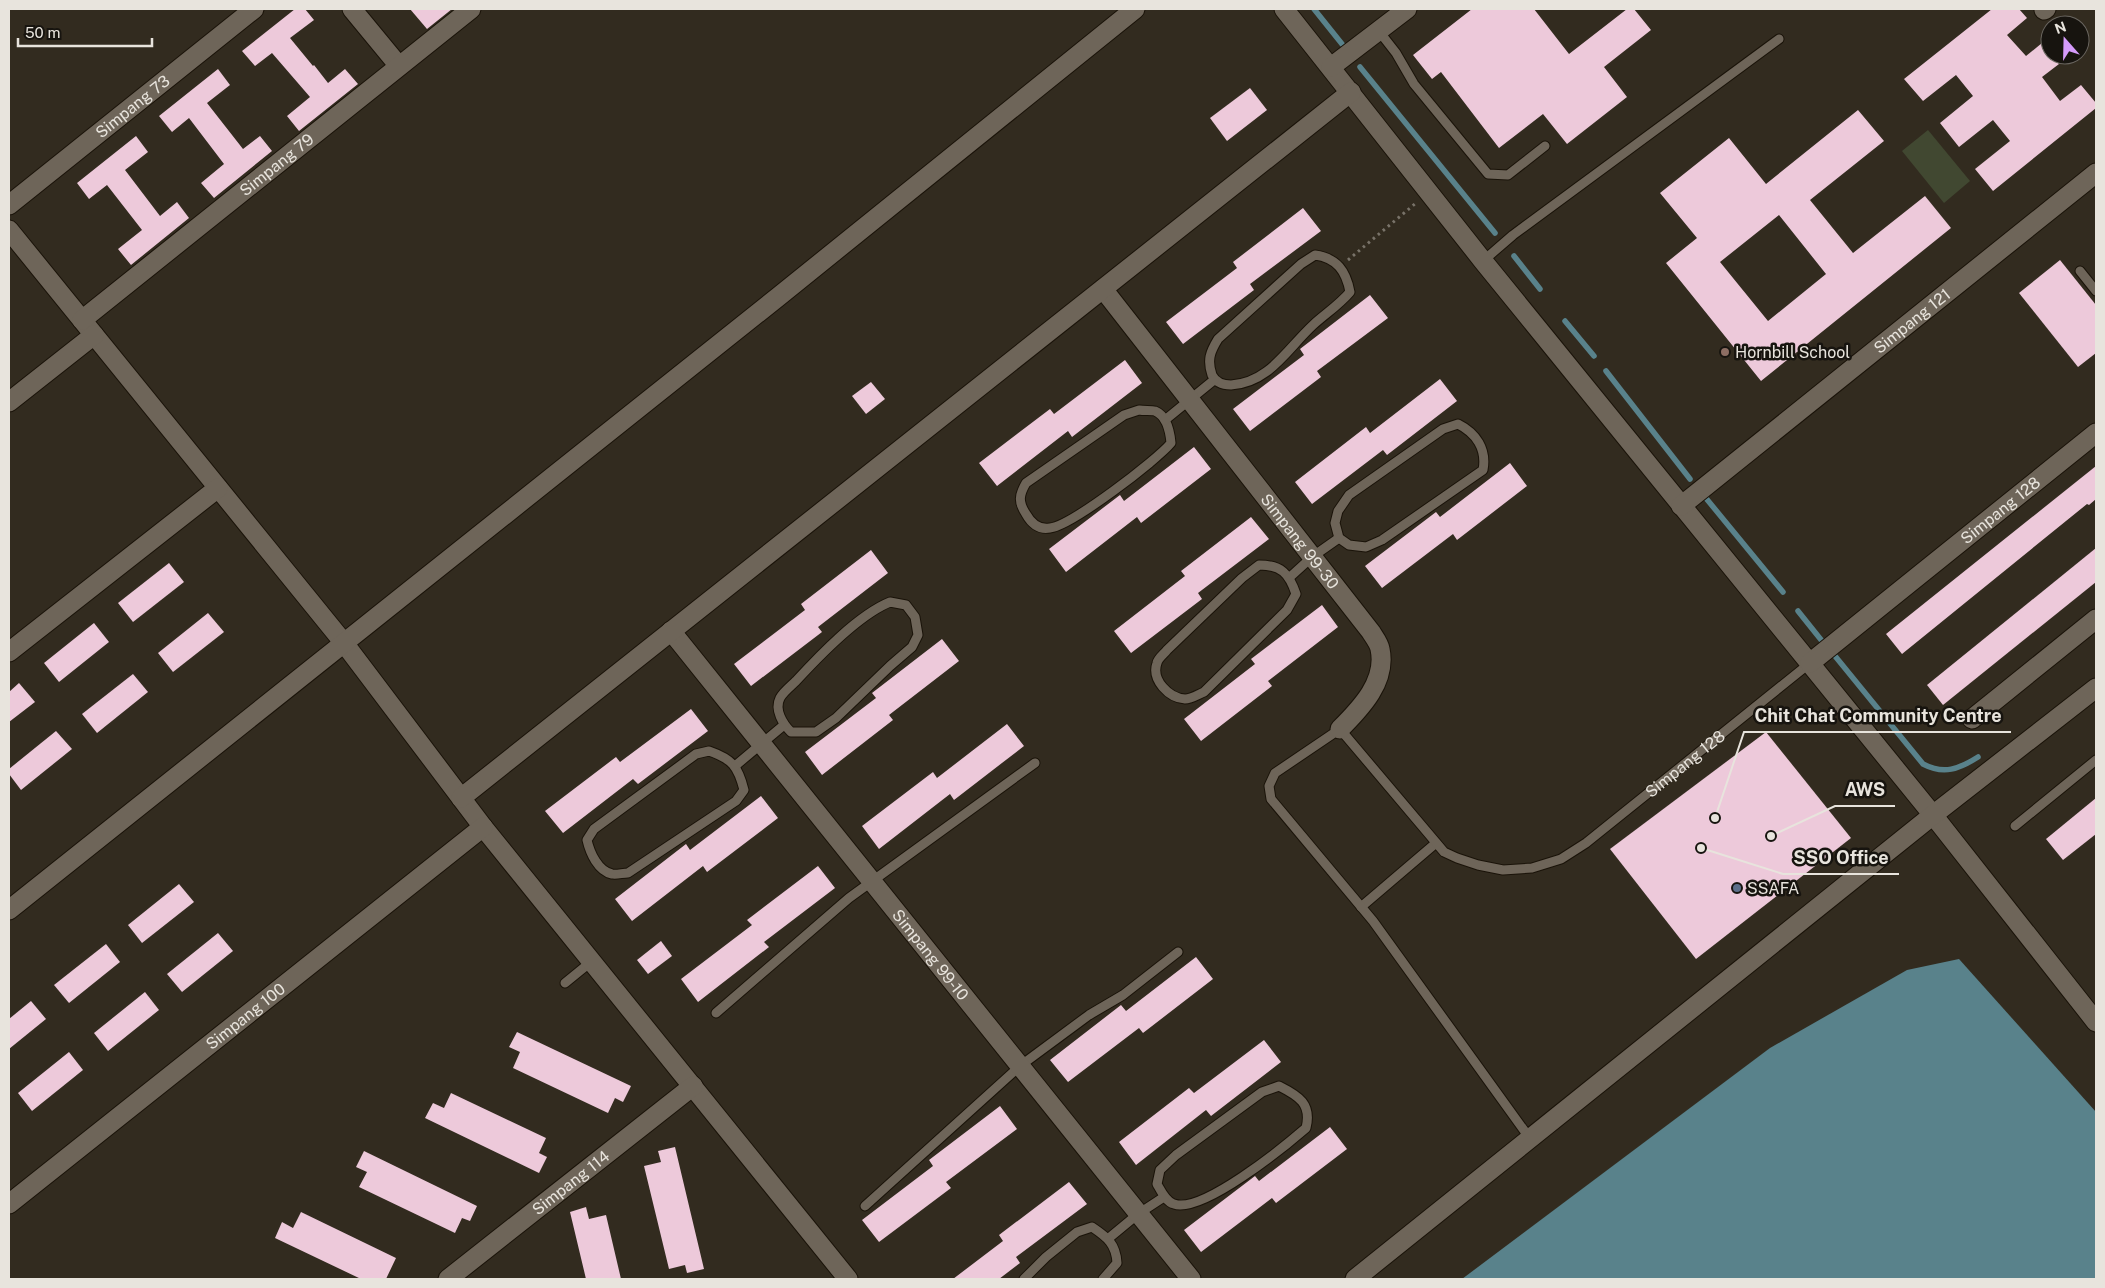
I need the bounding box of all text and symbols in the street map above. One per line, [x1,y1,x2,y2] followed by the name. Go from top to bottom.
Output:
[18,15,151,47] scale bar
[2040,15,2090,65] north arrow
[2053,18,2068,37] text: N
[25,24,60,41] text: 50 m
[92,71,173,142] street label: Simpang 73
[236,129,317,200] street label: Simpang 79
[1870,284,1954,357] street label: Simpang 121
[1735,343,1850,362] place label: Hornbill School
[1719,346,1731,358] marker: Hornbill School
[1957,472,2044,548] street label: Simpang 128
[1257,490,1343,593] street label: Simpang 99-30
[1744,699,2011,732] callout: Chit Chat Community Centre
[1754,705,2002,726] text: Chit Chat Community Centre
[1641,726,1728,801] street label: Simpang 128
[1835,773,1895,806] callout: AWS
[1845,779,1885,800] text: AWS
[1783,841,1899,874] callout: SSO Office
[1793,847,1889,868] text: SSO Office
[1747,879,1799,898] place label: SSAFA
[1731,882,1743,894] marker: SSAFA
[889,905,973,1004] street label: Simpang 99-10
[202,979,289,1053] street label: Simpang 100
[528,1146,613,1219] street label: Simpang 114

